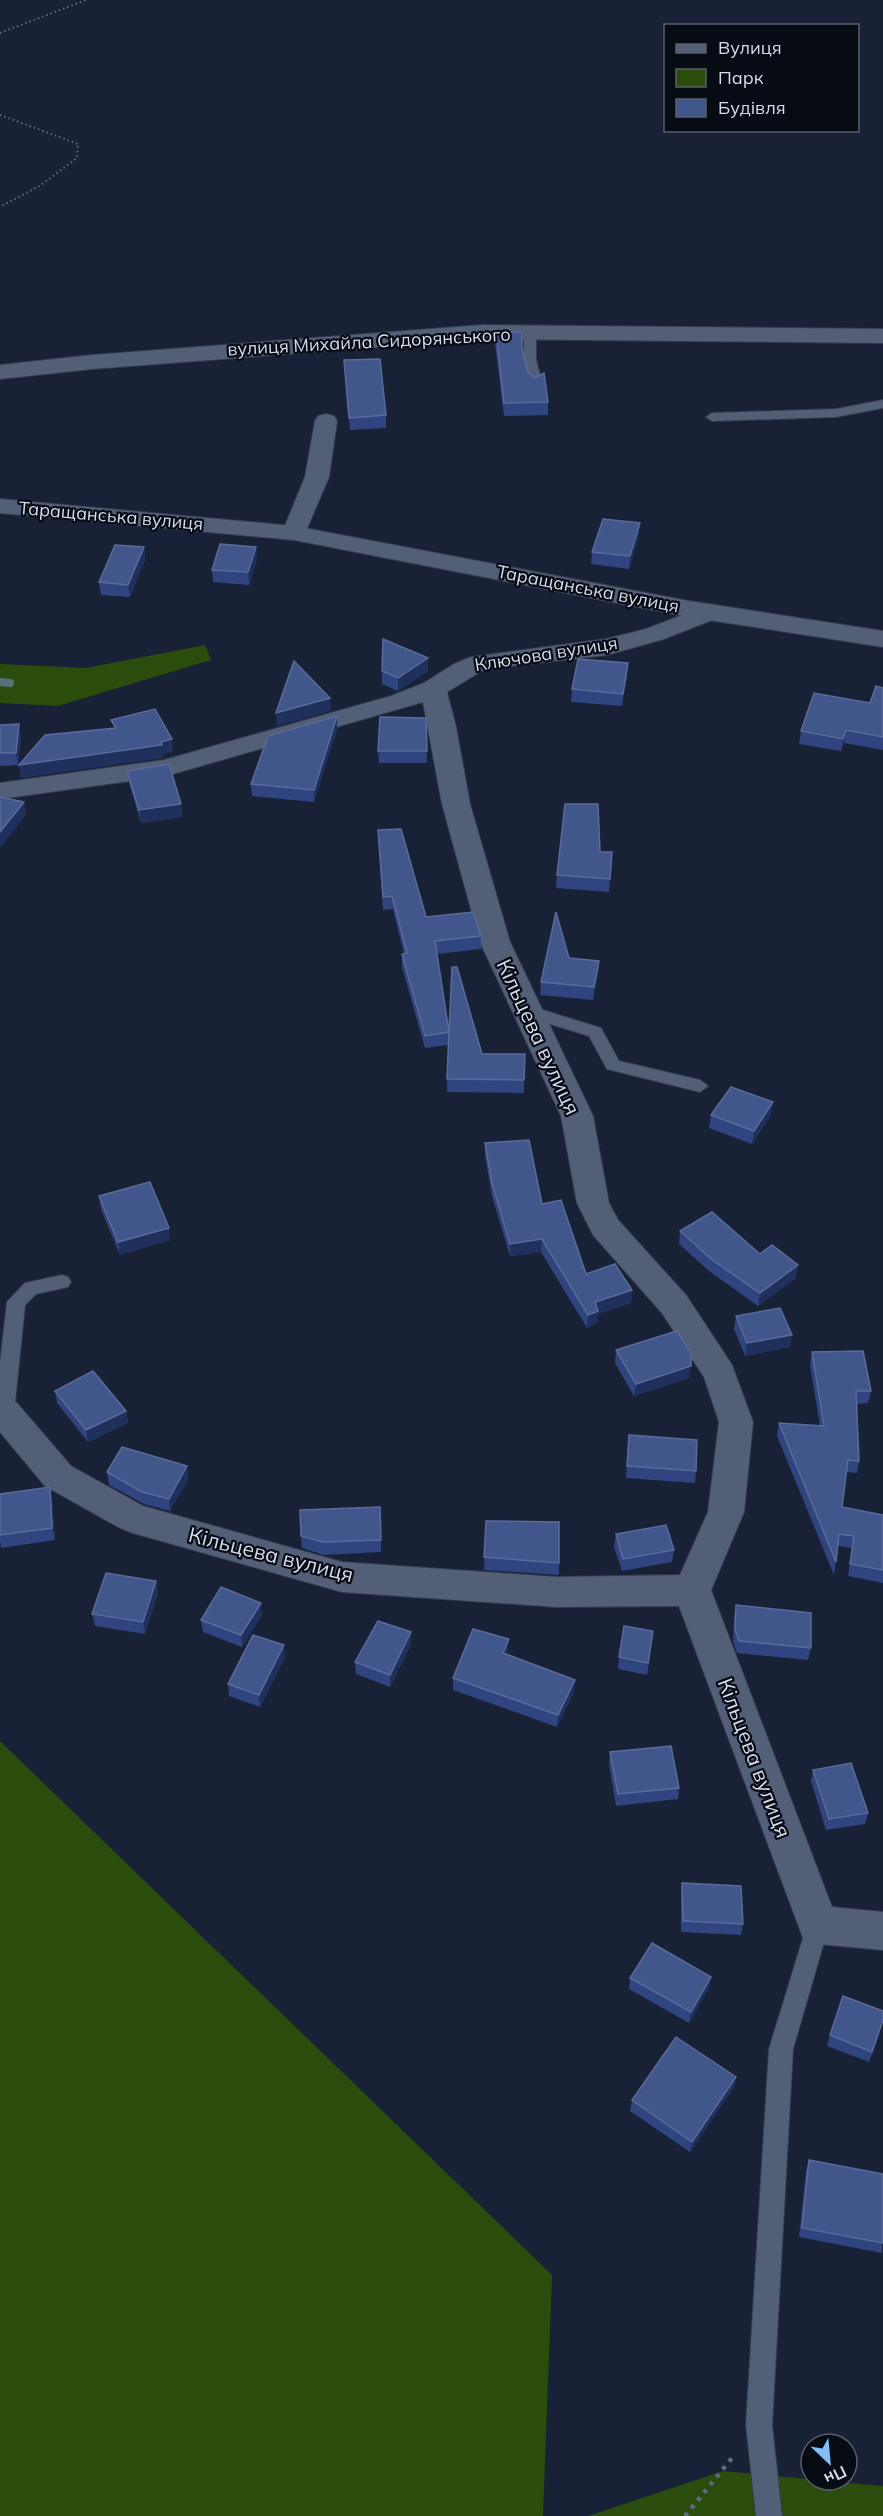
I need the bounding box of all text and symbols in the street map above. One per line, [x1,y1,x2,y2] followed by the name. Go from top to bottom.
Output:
[664,24,859,132] legend
[718,36,782,59] text: Вулиця
[718,66,764,89] text: Парк
[718,96,786,119] text: Будівля
[227,323,511,360] street label: вулиця Михайла Сидорянського
[18,496,204,535] street label: Таращанська вулиця
[495,560,681,617] street label: Таращанська вулиця
[473,631,619,676] street label: Ключова вулиця
[491,955,586,1119] street label: Кільцева вулиця
[186,1521,356,1587] street label: Кільцева вулиця
[713,1674,797,1841] street label: Кільцева вулиця
[799,2432,859,2492] north arrow
[821,2462,850,2489] text: Пн

